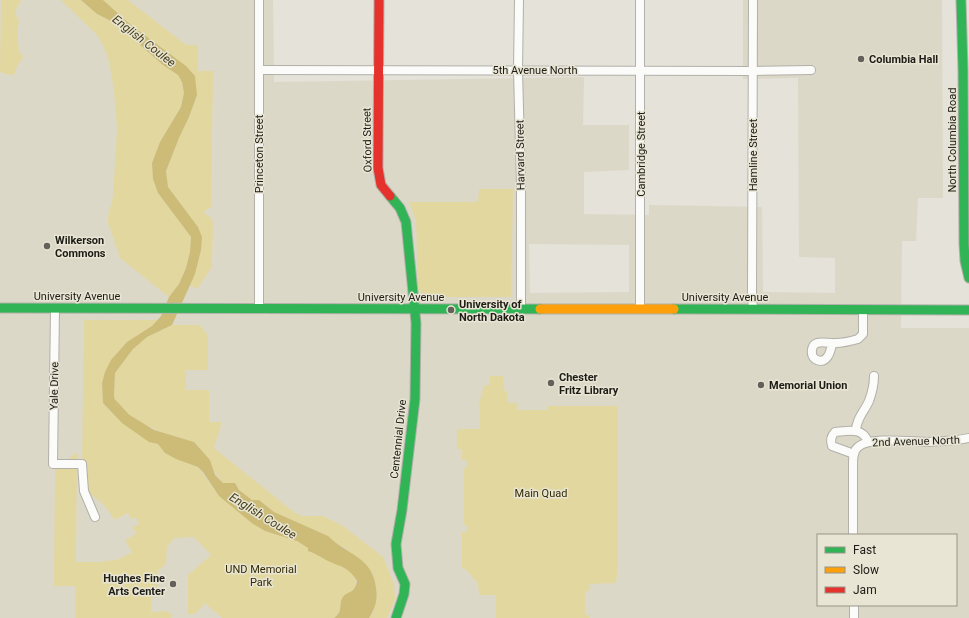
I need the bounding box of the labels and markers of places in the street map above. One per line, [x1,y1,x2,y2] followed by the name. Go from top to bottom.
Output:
[869,53,938,66] place label: Columbia Hall
[856,54,866,64] marker: Columbia Hall
[55,234,106,260] place label: Wilkerson Commons
[42,241,52,251] marker: Wilkerson Commons
[459,298,525,324] place label: University of North Dakota
[446,305,456,315] marker: University of North Dakota
[559,371,619,397] place label: Chester Fritz Library
[546,378,556,388] marker: Chester Fritz Library
[769,379,847,392] place label: Memorial Union
[756,380,766,390] marker: Memorial Union
[103,572,165,598] place label: Hughes Fine Arts Center
[168,579,178,589] marker: Hughes Fine Arts Center

